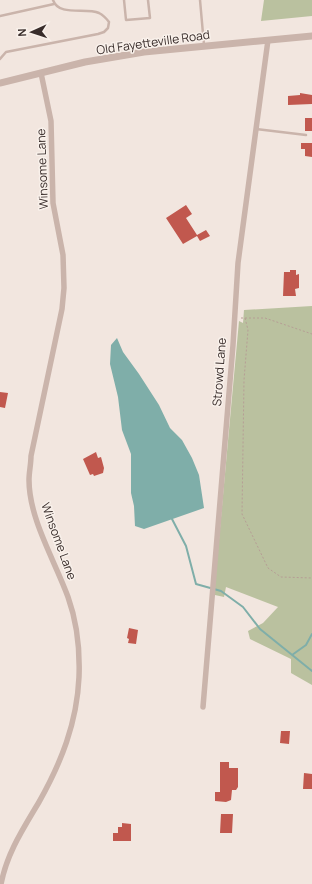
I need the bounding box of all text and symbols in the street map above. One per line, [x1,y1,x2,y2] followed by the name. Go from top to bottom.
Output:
[12,12,52,52] north arrow
[95,26,211,58] street label: Old Fayetteville Road
[14,28,29,37] text: N
[32,128,52,210] street label: Winsome Lane
[208,337,230,407] street label: Strowd Lane
[37,500,81,582] street label: Winsome Lane

